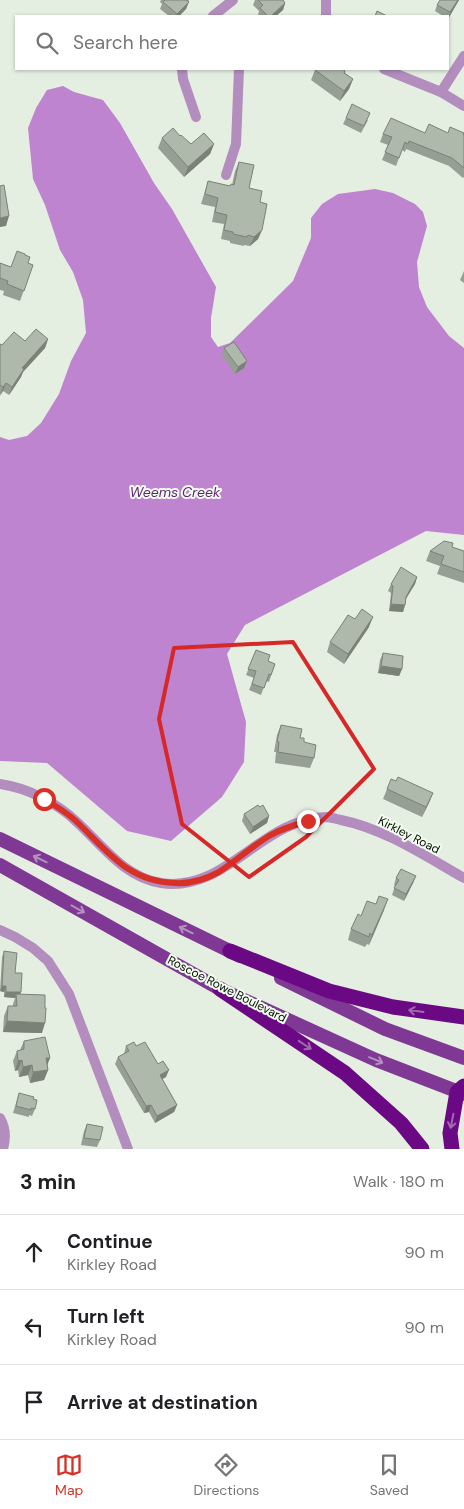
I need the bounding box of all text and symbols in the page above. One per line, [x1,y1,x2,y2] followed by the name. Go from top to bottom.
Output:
[15,15,449,70] search box
[33,29,61,57] icon: search
[73,30,178,55] text: Search here
[130,483,221,501] water label: Weems Creek
[33,788,56,811] route start
[297,810,320,833] route end
[375,813,443,857] street label: Kirkley Road
[33,854,48,863] one-way arrow
[70,905,85,914] one-way arrow
[179,925,194,934] one-way arrow
[165,952,289,1026] street label: Roscoe Rowe Boulevard
[408,1005,424,1015] one-way arrow
[297,1040,311,1050] one-way arrow
[368,1055,383,1065] one-way arrow
[447,1112,456,1128] one-way arrow
[20,1168,76,1196] text: 3 min
[353,1171,444,1192] text: Walk · 180 m
[67,1229,153,1254] text: Continue
[20,1238,48,1266] icon: ahead
[404,1242,444,1263] text: 90 m
[67,1254,157,1275] text: Kirkley Road
[67,1304,145,1329] text: Turn left
[20,1313,48,1341] icon: left
[404,1317,444,1338] text: 90 m
[67,1329,157,1350] text: Kirkley Road
[20,1388,48,1416] icon: arrive
[67,1390,258,1415] text: Arrive at destination
[55,1451,83,1499] tab: Map
[194,1451,259,1499] tab: Directions
[370,1451,409,1499] tab: Saved

